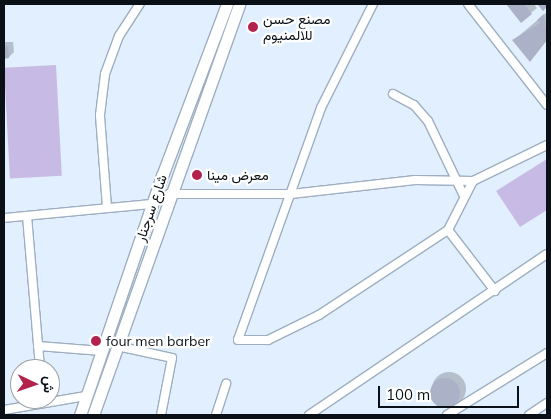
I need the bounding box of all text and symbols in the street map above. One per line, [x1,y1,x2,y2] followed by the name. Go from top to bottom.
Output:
[263,11,331,44] place label: مصنع حسن للالمنيوم
[247,21,259,33] marker: مصنع حسن للالمنيوم
[207,167,269,183] place label: معرض مينا
[191,169,203,181] marker: معرض مينا
[132,172,170,244] street label: شارع سرجنار
[106,333,210,349] place label: four men barber
[90,335,102,347] marker: four men barber
[10,359,60,409] north arrow
[40,376,58,394] text: ش
[381,376,522,408] scale bar
[386,385,430,404] text: 100 m

